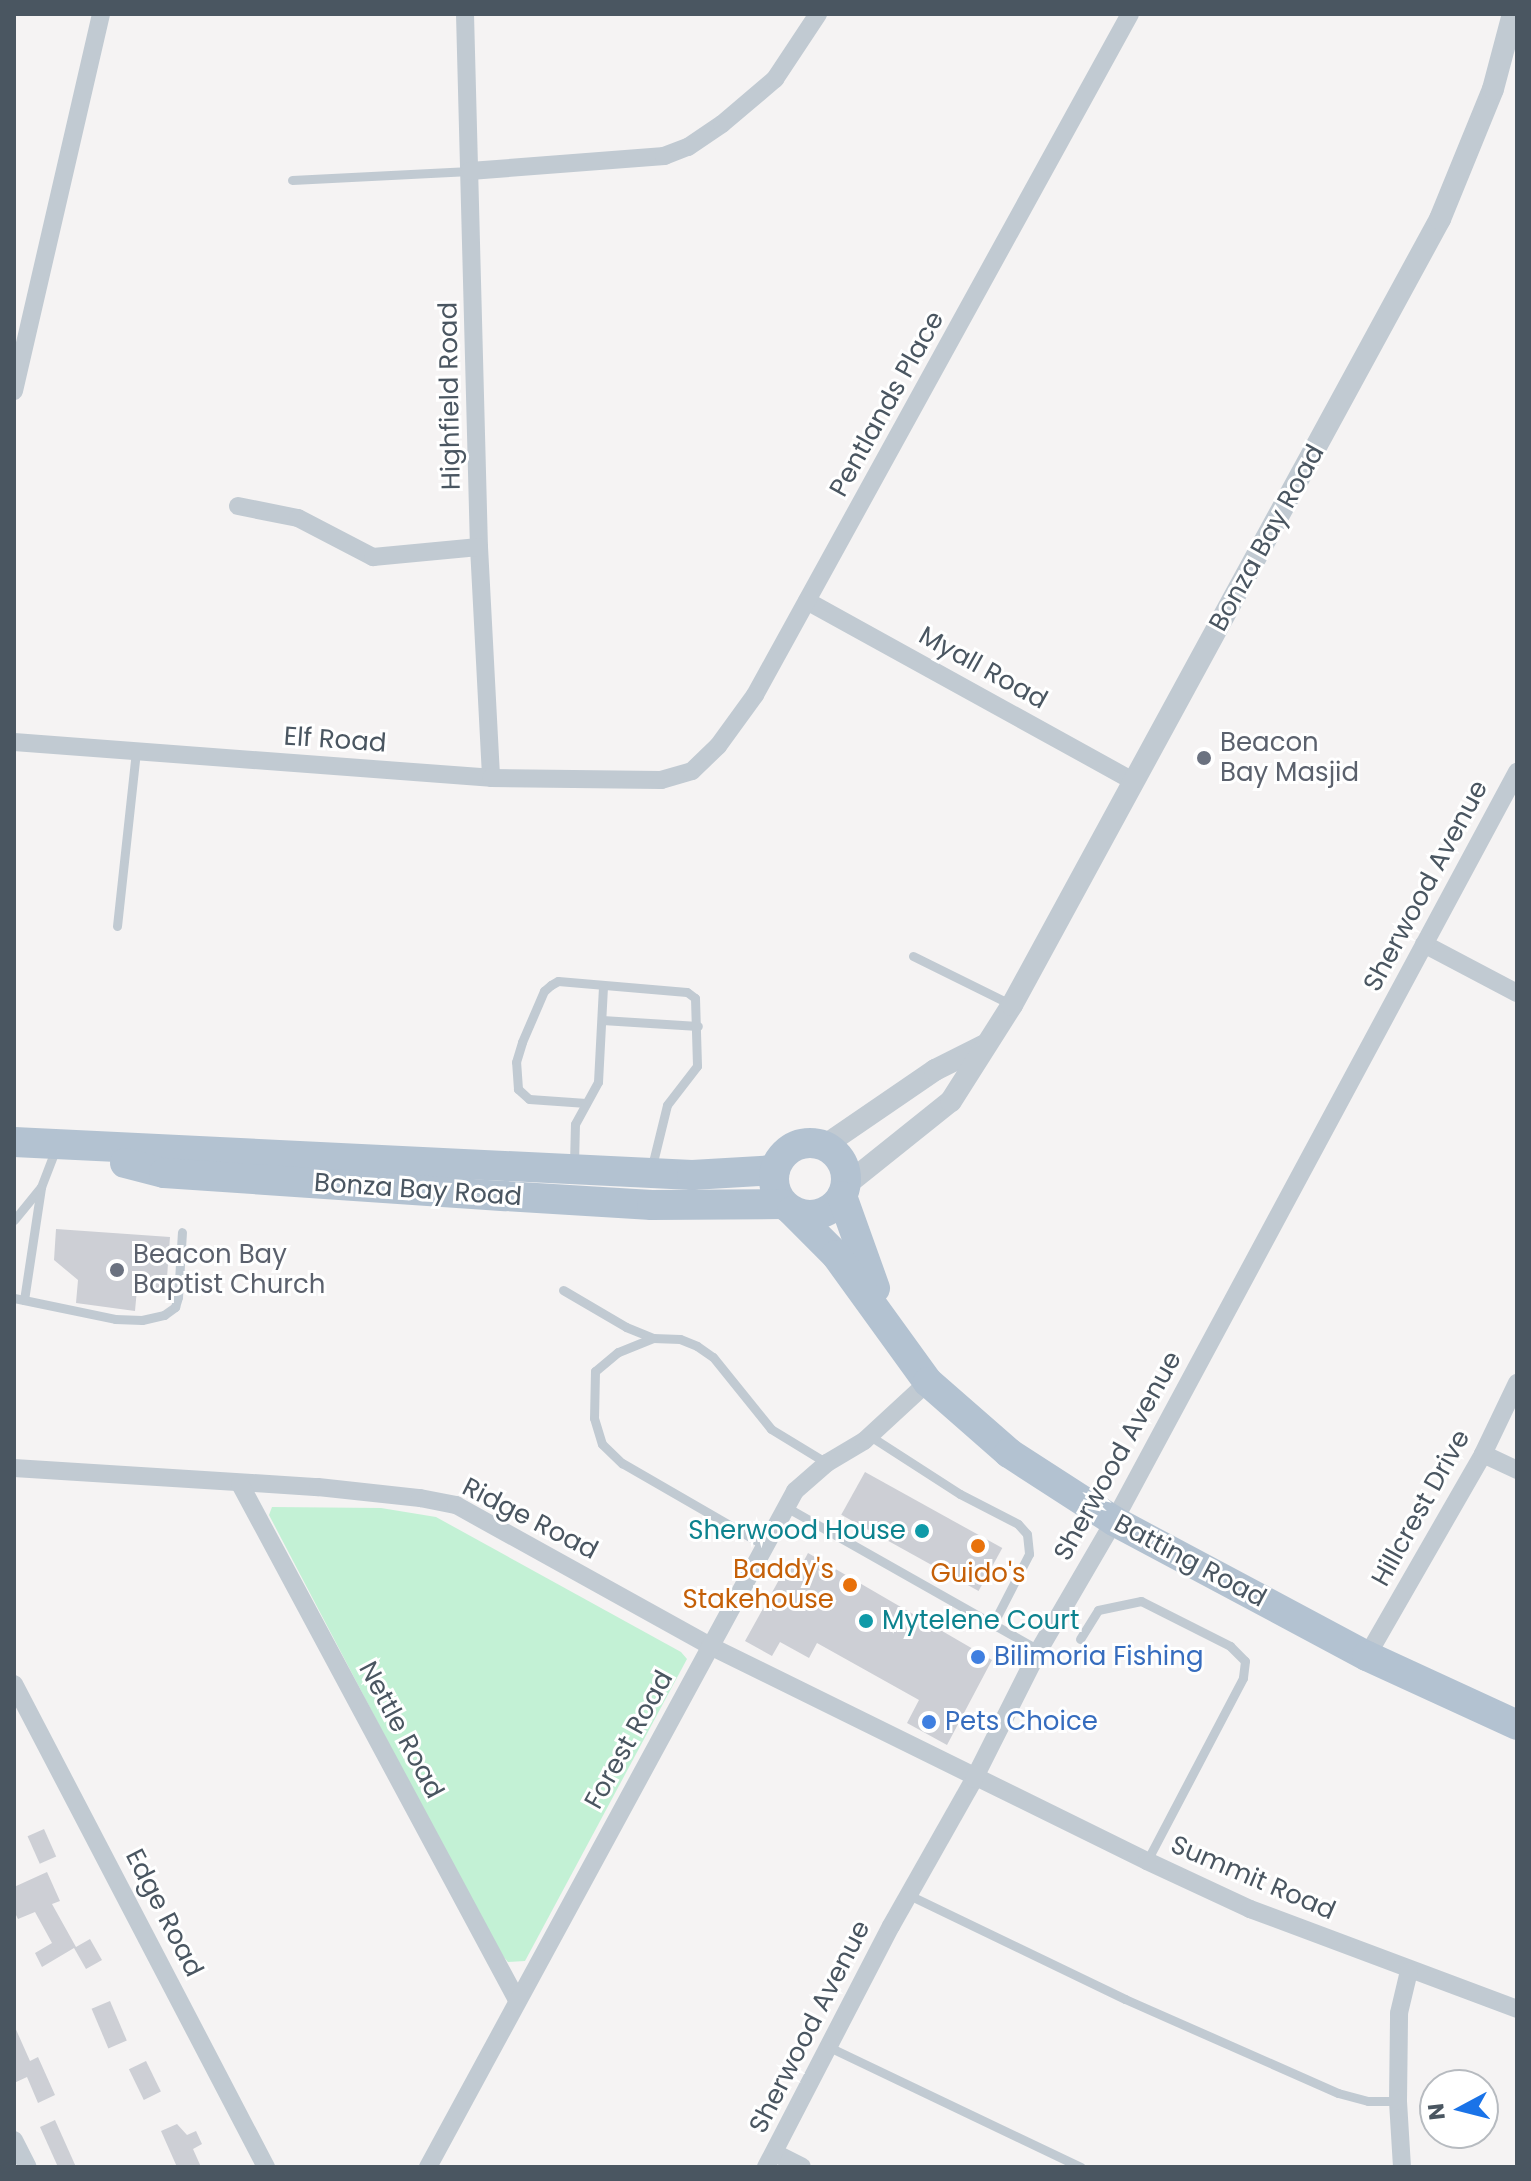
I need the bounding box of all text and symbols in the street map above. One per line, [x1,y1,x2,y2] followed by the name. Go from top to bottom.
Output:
[433,302,467,490] street label: Highfield Road
[823,306,951,502] street label: Pentlands Place
[1203,439,1331,637] street label: Bonza Bay Road
[913,620,1053,716] street label: Myall Road
[283,721,387,759] street label: Elf Road
[1220,727,1359,788] place label: Beacon Bay Masjid
[1195,749,1213,767] marker: Beacon Bay Masjid
[1357,775,1495,997] street label: Sherwood Avenue
[313,1167,523,1213] street label: Bonza Bay Road
[133,1239,325,1300] place label: Beacon Bay Baptist Church
[108,1261,126,1279] marker: Beacon Bay Baptist Church
[1048,1346,1188,1566] street label: Sherwood Avenue
[1365,1424,1477,1592] street label: Hillcrest Drive
[457,1472,603,1566] street label: Ridge Road
[1109,1508,1271,1614] street label: Batting Road
[688,1515,906,1547] place label: Sherwood House
[913,1522,931,1540] marker: Sherwood House
[969,1537,987,1555] marker: Guido's
[683,1554,834,1616] place label: Baddy's Stakehouse
[930,1558,1026,1590] place label: Guido's
[841,1576,859,1594] marker: Baddy's Stakehouse
[882,1605,1079,1637] place label: Mytelene Court
[857,1612,875,1630] marker: Mytelene Court
[994,1641,1203,1673] place label: Bilimoria Fishing
[969,1648,987,1666] marker: Bilimoria Fishing
[352,1656,450,1804] street label: Nettle Road
[578,1665,680,1815] street label: Forest Road
[945,1706,1098,1738] place label: Pets Choice
[920,1713,938,1731] marker: Pets Choice
[1166,1829,1340,1927] street label: Summit Road
[119,1844,209,1982] street label: Edge Road
[743,1915,877,2139] street label: Sherwood Avenue
[1419,2069,1499,2149] north arrow
[1420,2102,1453,2122] text: N

